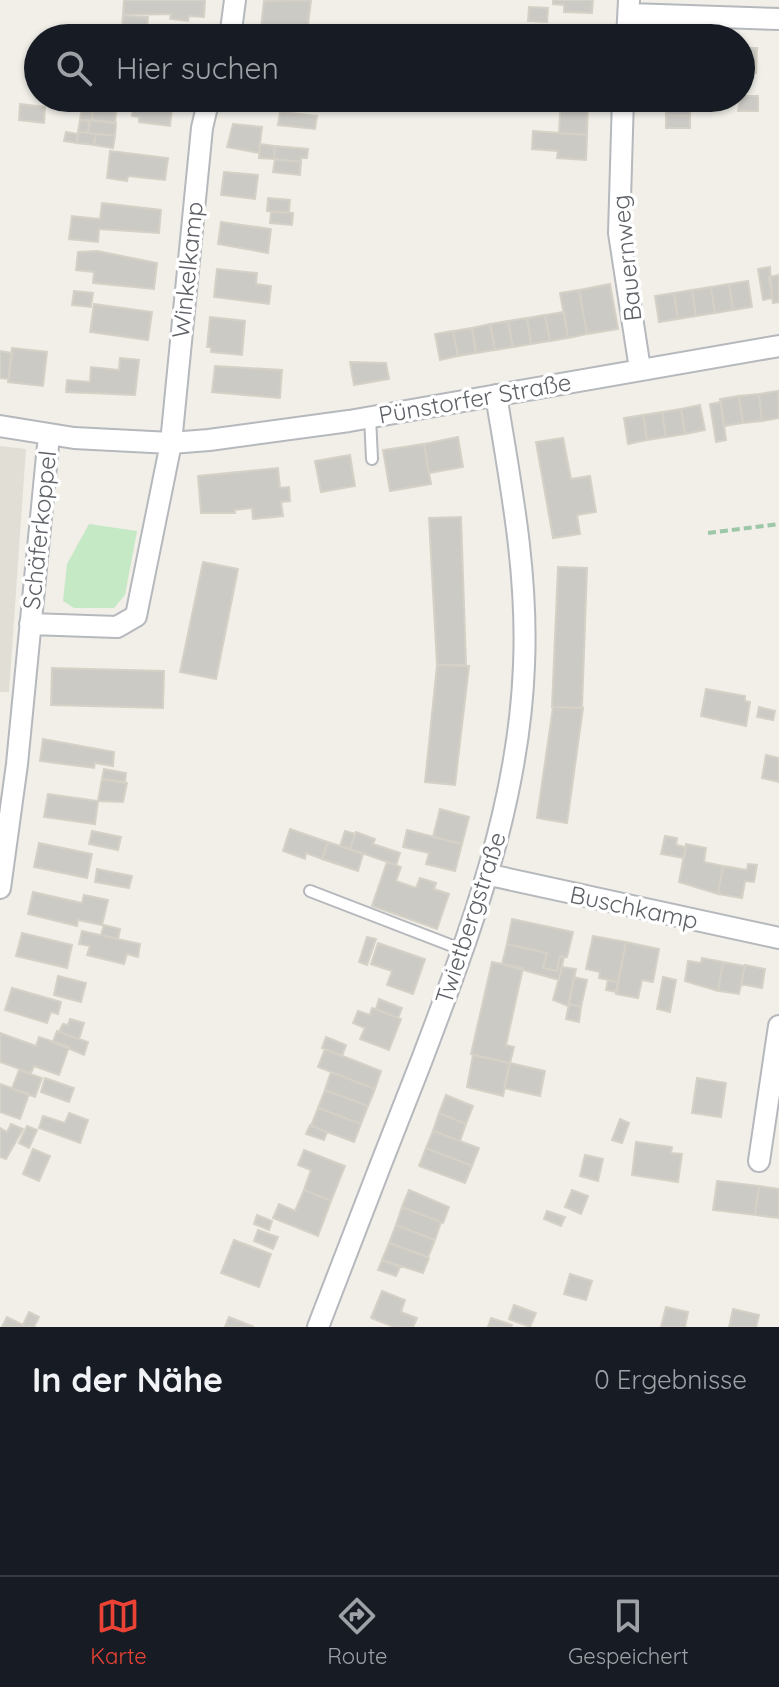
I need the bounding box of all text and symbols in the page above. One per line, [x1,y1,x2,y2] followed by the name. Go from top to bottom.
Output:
[24,24,755,112] search box
[52,46,96,90] icon: search
[116,49,279,87] text: Hier suchen
[604,194,648,323] street label: Bauernweg
[165,200,209,340] street label: Winkelkamp
[376,366,573,430] street label: Pünstorfer Straße
[16,449,62,611] street label: Schäferkoppel
[428,828,512,1008] street label: Twietbergstraße
[567,879,701,935] street label: Buschkamp
[32,1358,223,1401] text: In der Nähe
[594,1363,747,1396] text: 0 Ergebnisse
[90,1594,147,1670] tab: Karte
[327,1594,387,1670] tab: Route
[568,1594,689,1670] tab: Gespeichert

